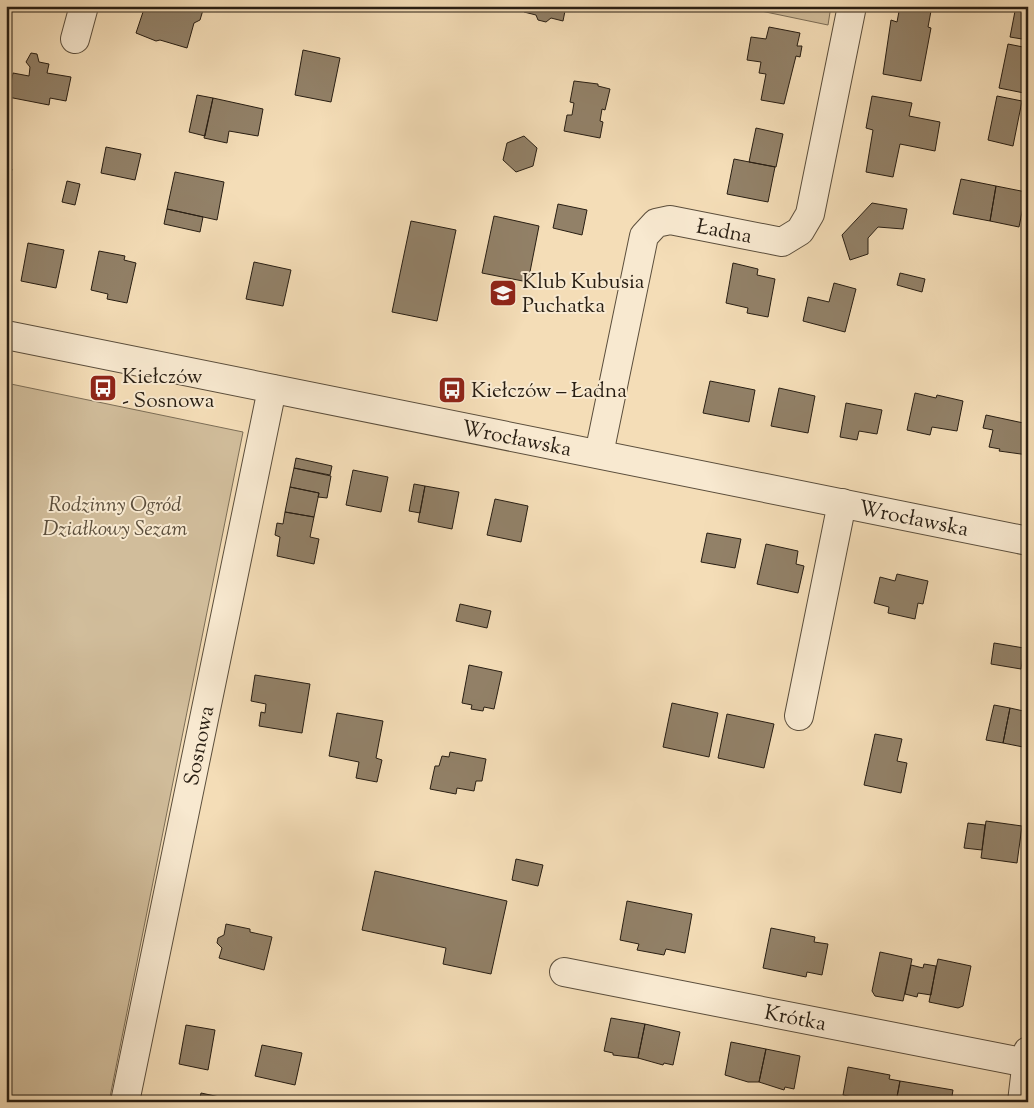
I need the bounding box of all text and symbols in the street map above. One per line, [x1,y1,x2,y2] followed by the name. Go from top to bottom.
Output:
[694,213,755,253] street label: Ładna
[522,268,645,322] place label: Klub Kubusia Puchatka
[488,278,518,308] school or university icon: Klub Kubusia Puchatka
[122,363,215,417] place label: Kiełczów - Sosnowa
[88,373,118,403] bus stop icon: Kiełczów - Sosnowa
[437,375,467,405] bus stop icon: Kiełczów – Ładna
[471,377,627,407] place label: Kiełczów – Ładna
[459,414,574,466] street label: Wrocławska
[43,491,187,545] park label: Rodzinny Ogród Działkowy Sezam
[856,494,971,546] street label: Wrocławska
[178,703,223,788] street label: Sosnowa
[762,999,829,1040] street label: Krótka

